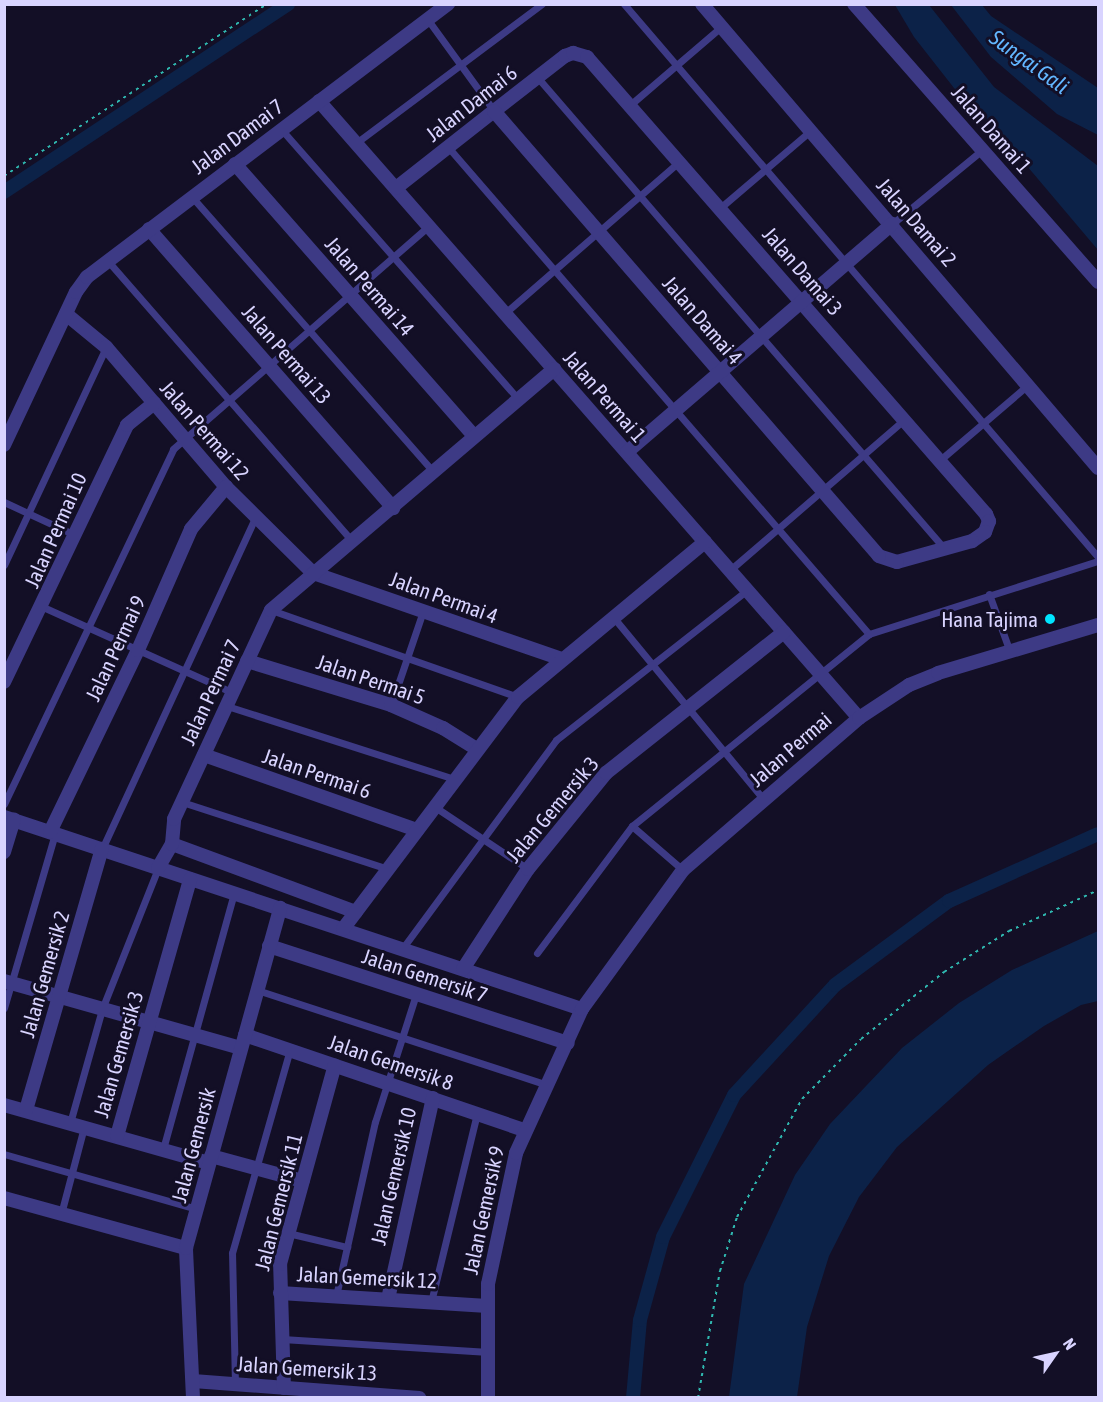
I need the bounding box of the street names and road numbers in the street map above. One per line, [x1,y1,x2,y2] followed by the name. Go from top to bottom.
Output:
[420,60,522,146] street label: Jalan Damai 6
[947,80,1037,178] street label: Jalan Damai 1
[186,93,288,179] street label: Jalan Damai 7
[872,173,962,271] street label: Jalan Damai 2
[758,222,848,320] street label: Jalan Damai 3
[320,231,420,341] street label: Jalan Permai 14
[658,271,748,369] street label: Jalan Damai 4
[237,299,337,409] street label: Jalan Permai 13
[558,345,652,447] street label: Jalan Permai 1
[155,375,255,485] street label: Jalan Permai 12
[18,469,92,591] street label: Jalan Permai 10
[387,566,501,628] street label: Jalan Permai 4
[80,591,150,705] street label: Jalan Permai 9
[175,635,245,749] street label: Jalan Permai 7
[313,649,429,709] street label: Jalan Permai 5
[744,707,836,791] street label: Jalan Permai
[259,743,375,803] street label: Jalan Permai 6
[500,751,604,867] street label: Jalan Gemersik 3
[14,908,74,1040] street label: Jalan Gemersik 2
[359,943,491,1007] street label: Jalan Gemersik 7
[88,988,148,1120] street label: Jalan Gemersik 3
[325,1029,457,1095] street label: Jalan Gemersik 8
[166,1085,220,1205] street label: Jalan Gemersik
[365,1105,421,1247] street label: Jalan Gemersik 10
[249,1131,307,1273] street label: Jalan Gemersik 11
[457,1143,509,1277] street label: Jalan Gemersik 9
[296,1261,438,1293] street label: Jalan Gemersik 12
[236,1351,378,1385] street label: Jalan Gemersik 13

